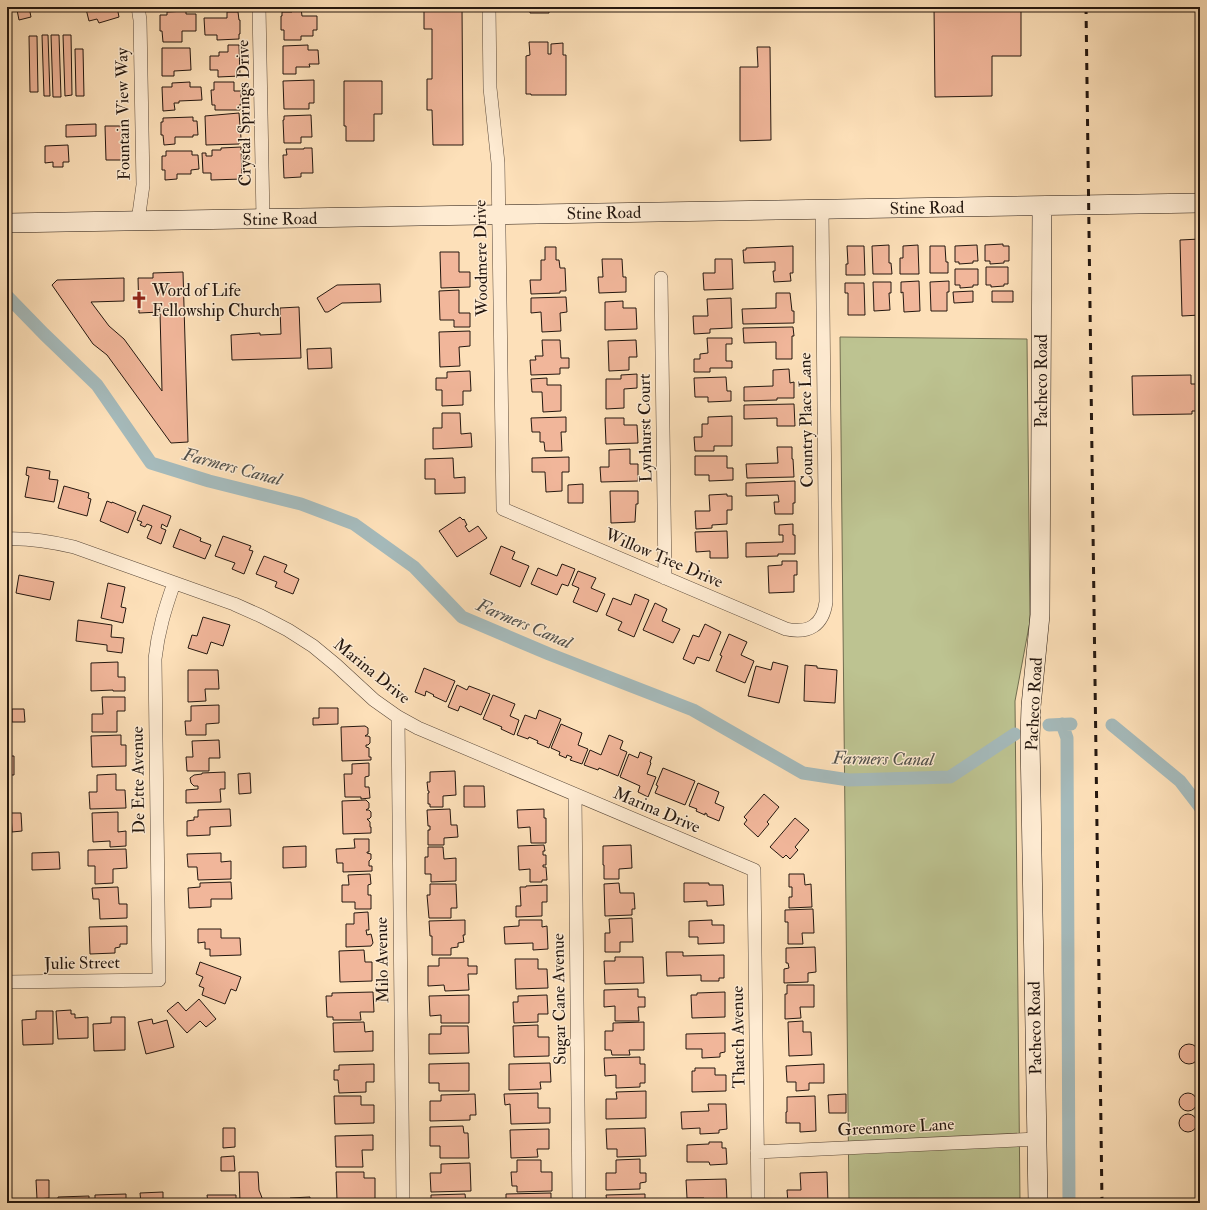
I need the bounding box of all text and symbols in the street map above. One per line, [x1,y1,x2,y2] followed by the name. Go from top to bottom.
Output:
[232,39,257,187] street label: Crystal Springs Drive
[111,47,136,181] street label: Fountain View Way
[890,197,965,219] street label: Stine Road
[469,199,493,318] street label: Woodmere Drive
[567,202,642,224] street label: Stine Road
[243,208,318,230] street label: Stine Road
[151,280,280,322] place label: Word of Life Fellowship Church
[129,290,149,310] church icon: Word of Life Fellowship Church
[1031,334,1052,428] street label: Pacheco Road
[794,352,819,488] street label: Country Place Lane
[634,373,657,482] street label: Lynhurst Court
[179,443,286,492] water label: Farmers Canal
[601,523,726,592] street label: Willow Tree Drive
[472,593,577,655] water label: Farmers Canal
[329,634,415,708] street label: Marina Drive
[1021,656,1047,751] street label: Pacheco Road
[127,726,149,834] street label: De Ette Avenue
[831,747,936,771] water label: Farmers Canal
[610,782,704,838] street label: Marina Drive
[371,917,393,1003] street label: Milo Avenue
[547,933,571,1065] street label: Sugar Cane Avenue
[43,952,121,975] street label: Julie Street
[1024,980,1046,1075] street label: Pacheco Road
[727,986,749,1088] street label: Thatch Avenue
[837,1113,955,1141] street label: Greenmore Lane

